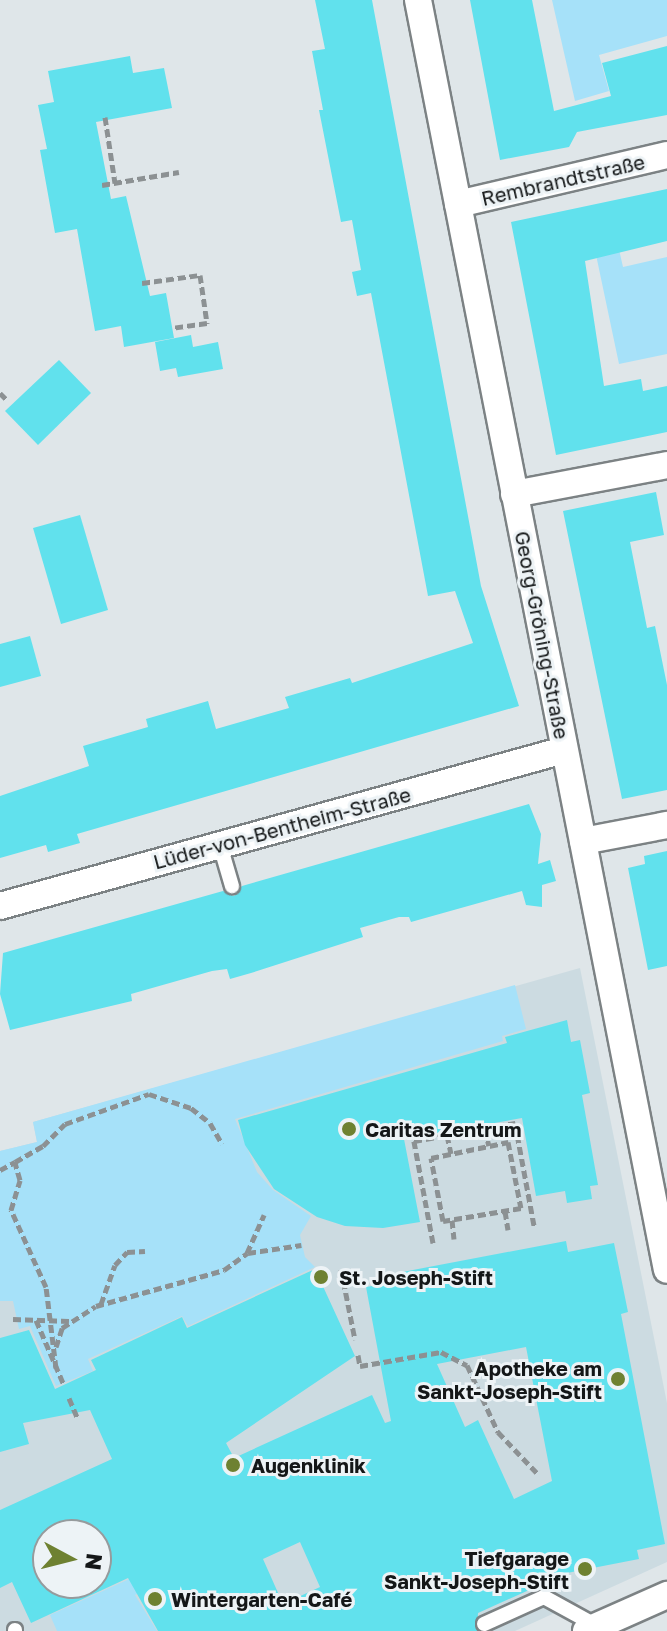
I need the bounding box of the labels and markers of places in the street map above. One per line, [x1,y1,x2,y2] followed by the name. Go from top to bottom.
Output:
[365,1117,521,1141] place label: Caritas Zentrum
[340,1120,358,1138] marker: Caritas Zentrum
[339,1265,493,1289] place label: St. Joseph-Stift
[310,1266,332,1288] marker: St. Joseph-Stift
[417,1356,602,1403] place label: Apotheke am Sankt-Joseph-Stift
[609,1370,627,1388] marker: Apotheke am Sankt-Joseph-Stift
[251,1453,366,1477] place label: Augenklinik
[222,1454,244,1476] marker: Augenklinik
[384,1546,569,1593] place label: Tiefgarage Sankt-Joseph-Stift
[576,1560,594,1578] marker: Tiefgarage Sankt-Joseph-Stift
[171,1587,352,1611] place label: Wintergarten-Café
[146,1590,164,1608] marker: Wintergarten-Café

